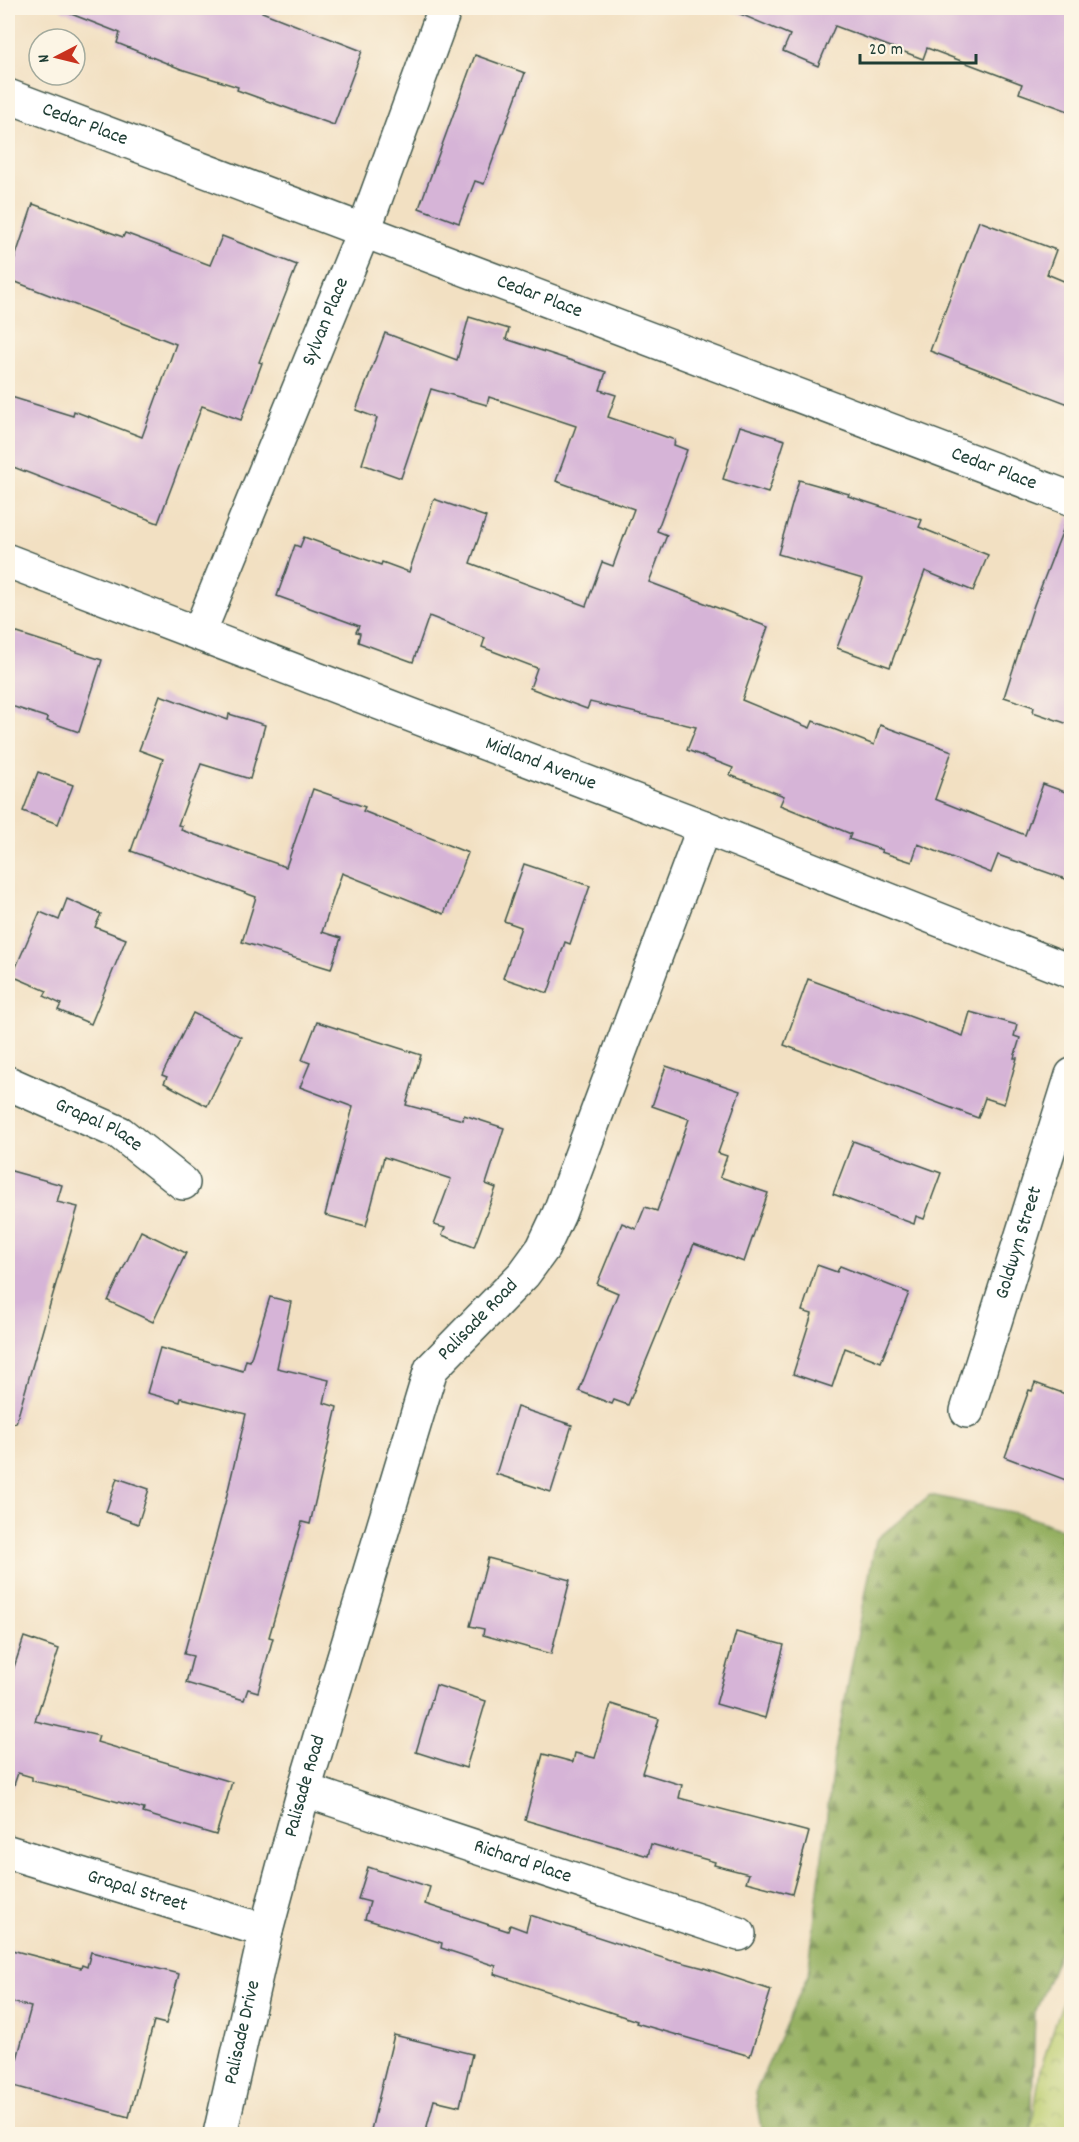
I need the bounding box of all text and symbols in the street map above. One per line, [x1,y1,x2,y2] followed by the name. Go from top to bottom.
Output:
[27,27,87,87] north arrow
[860,27,976,65] scale bar
[869,38,903,63] text: 20 m
[33,53,56,64] text: N
[38,96,132,154] street label: Cedar Place
[492,268,586,326] street label: Cedar Place
[296,273,357,371] street label: Sylvan Place
[947,440,1041,498] street label: Cedar Place
[481,731,600,799] street label: Midland Avenue
[50,1092,148,1160] street label: Grapal Place
[989,1183,1050,1303] street label: Goldwyn Street
[432,1273,525,1368] street label: Palisade Road
[278,1732,334,1841] street label: Palisade Road
[470,1833,575,1892] street label: Richard Place
[83,1863,191,1920] street label: Grapal Street
[218,1978,268,2087] street label: Palisade Drive

